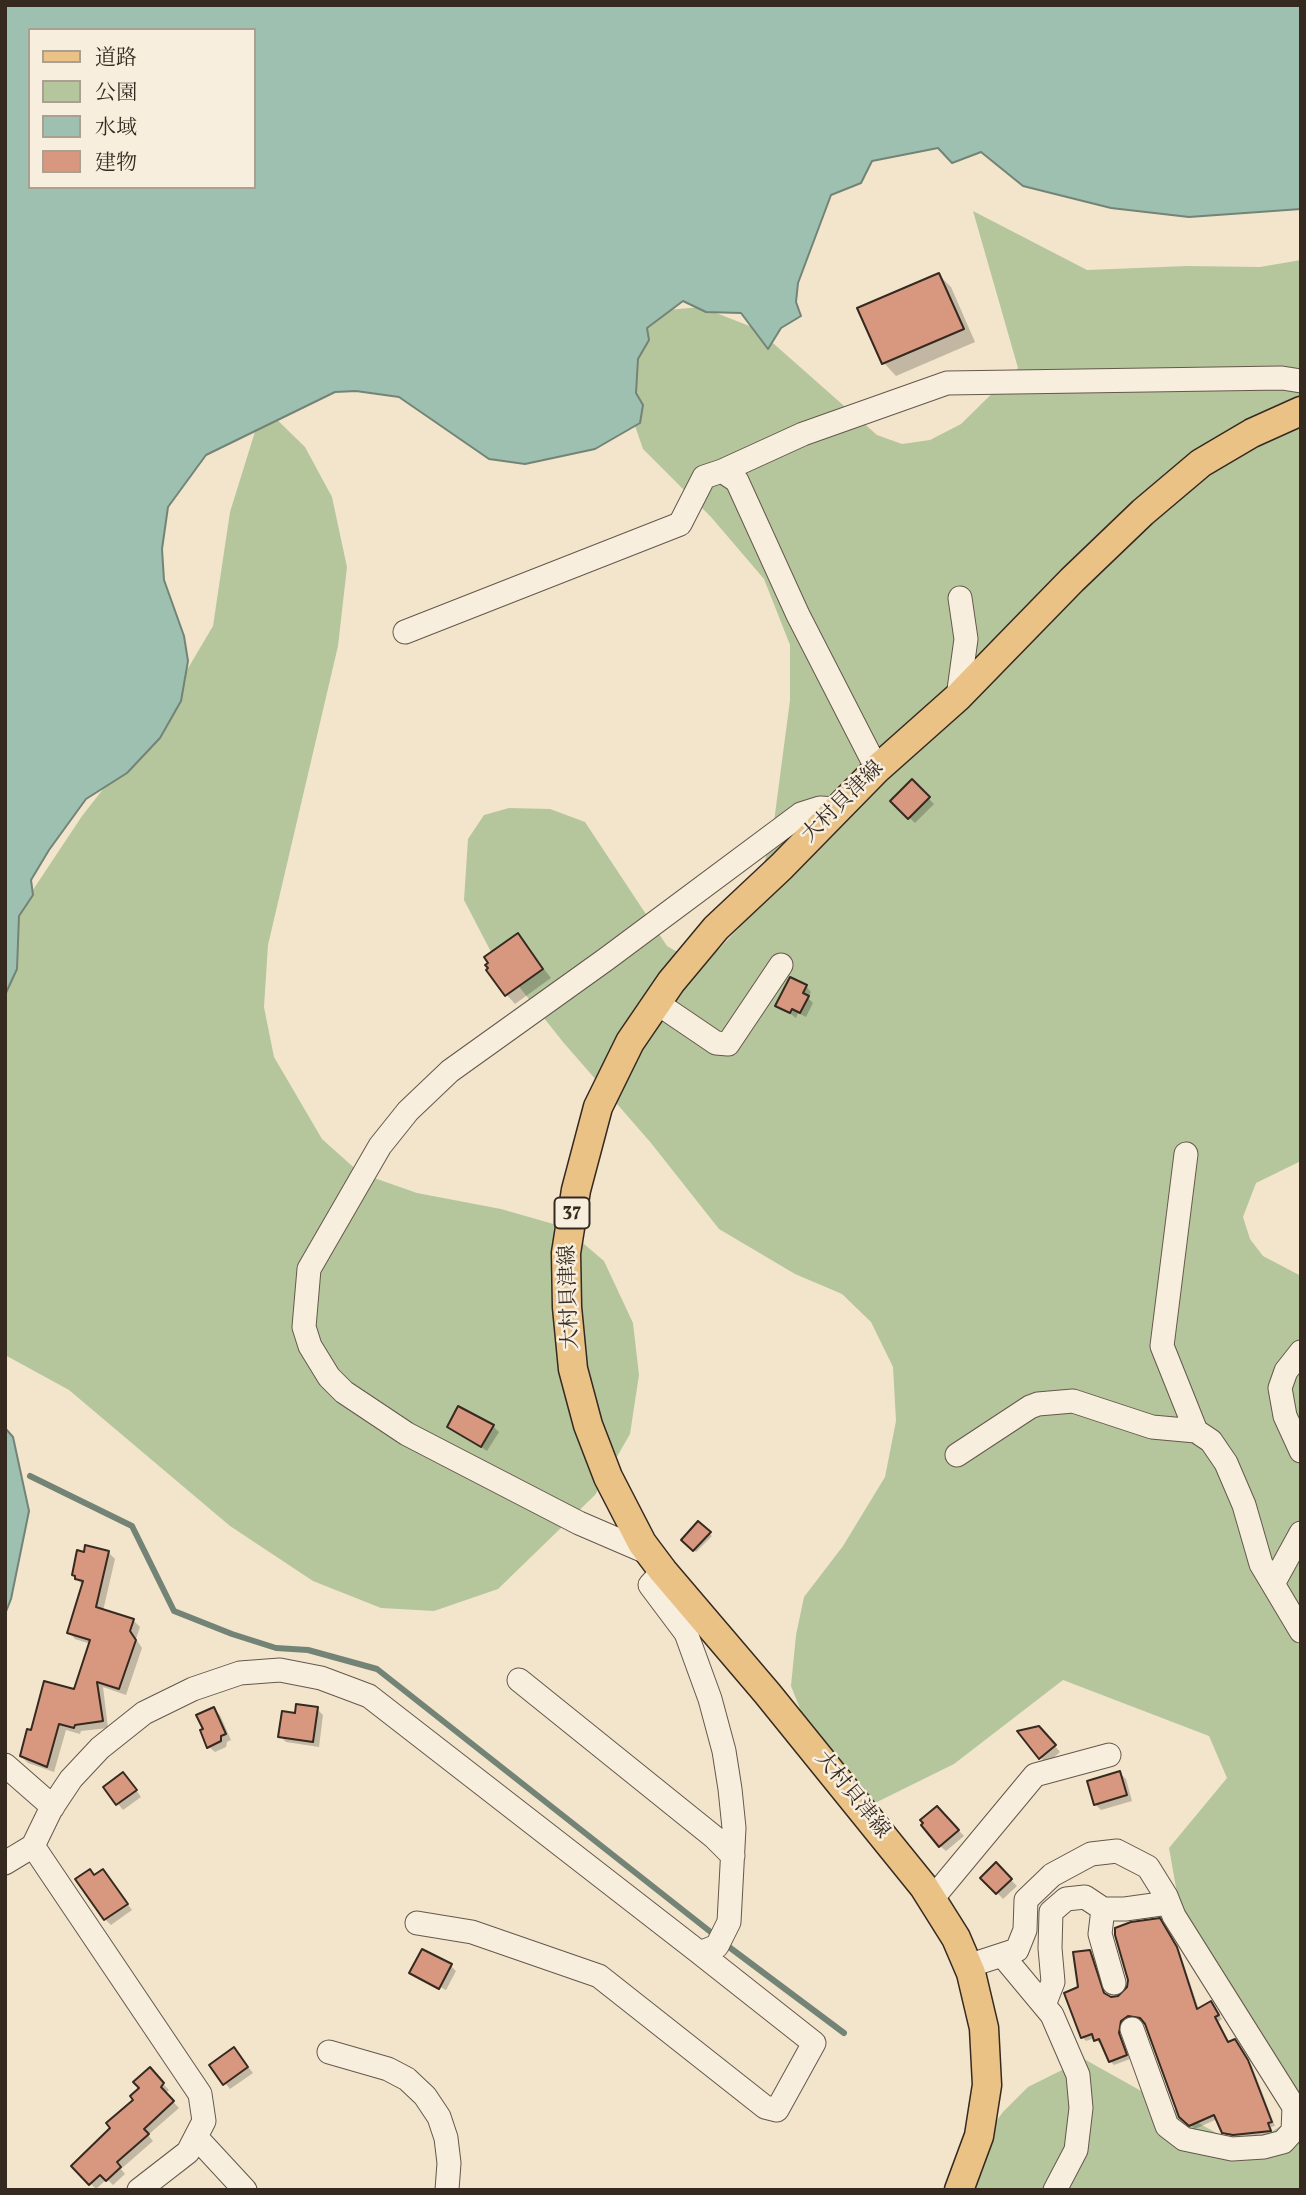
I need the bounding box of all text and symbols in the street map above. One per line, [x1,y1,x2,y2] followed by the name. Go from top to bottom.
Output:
[28,28,256,189] legend
[95,44,137,73] text: 道路
[95,79,137,108] text: 公園
[95,114,137,143] text: 水域
[95,149,137,178] text: 建物
[798,757,890,849] street label: 大村貝津線
[554,1198,590,1228] road number: 37
[557,1244,585,1350] street label: 大村貝津線
[808,1747,894,1845] street label: 大村貝津線

